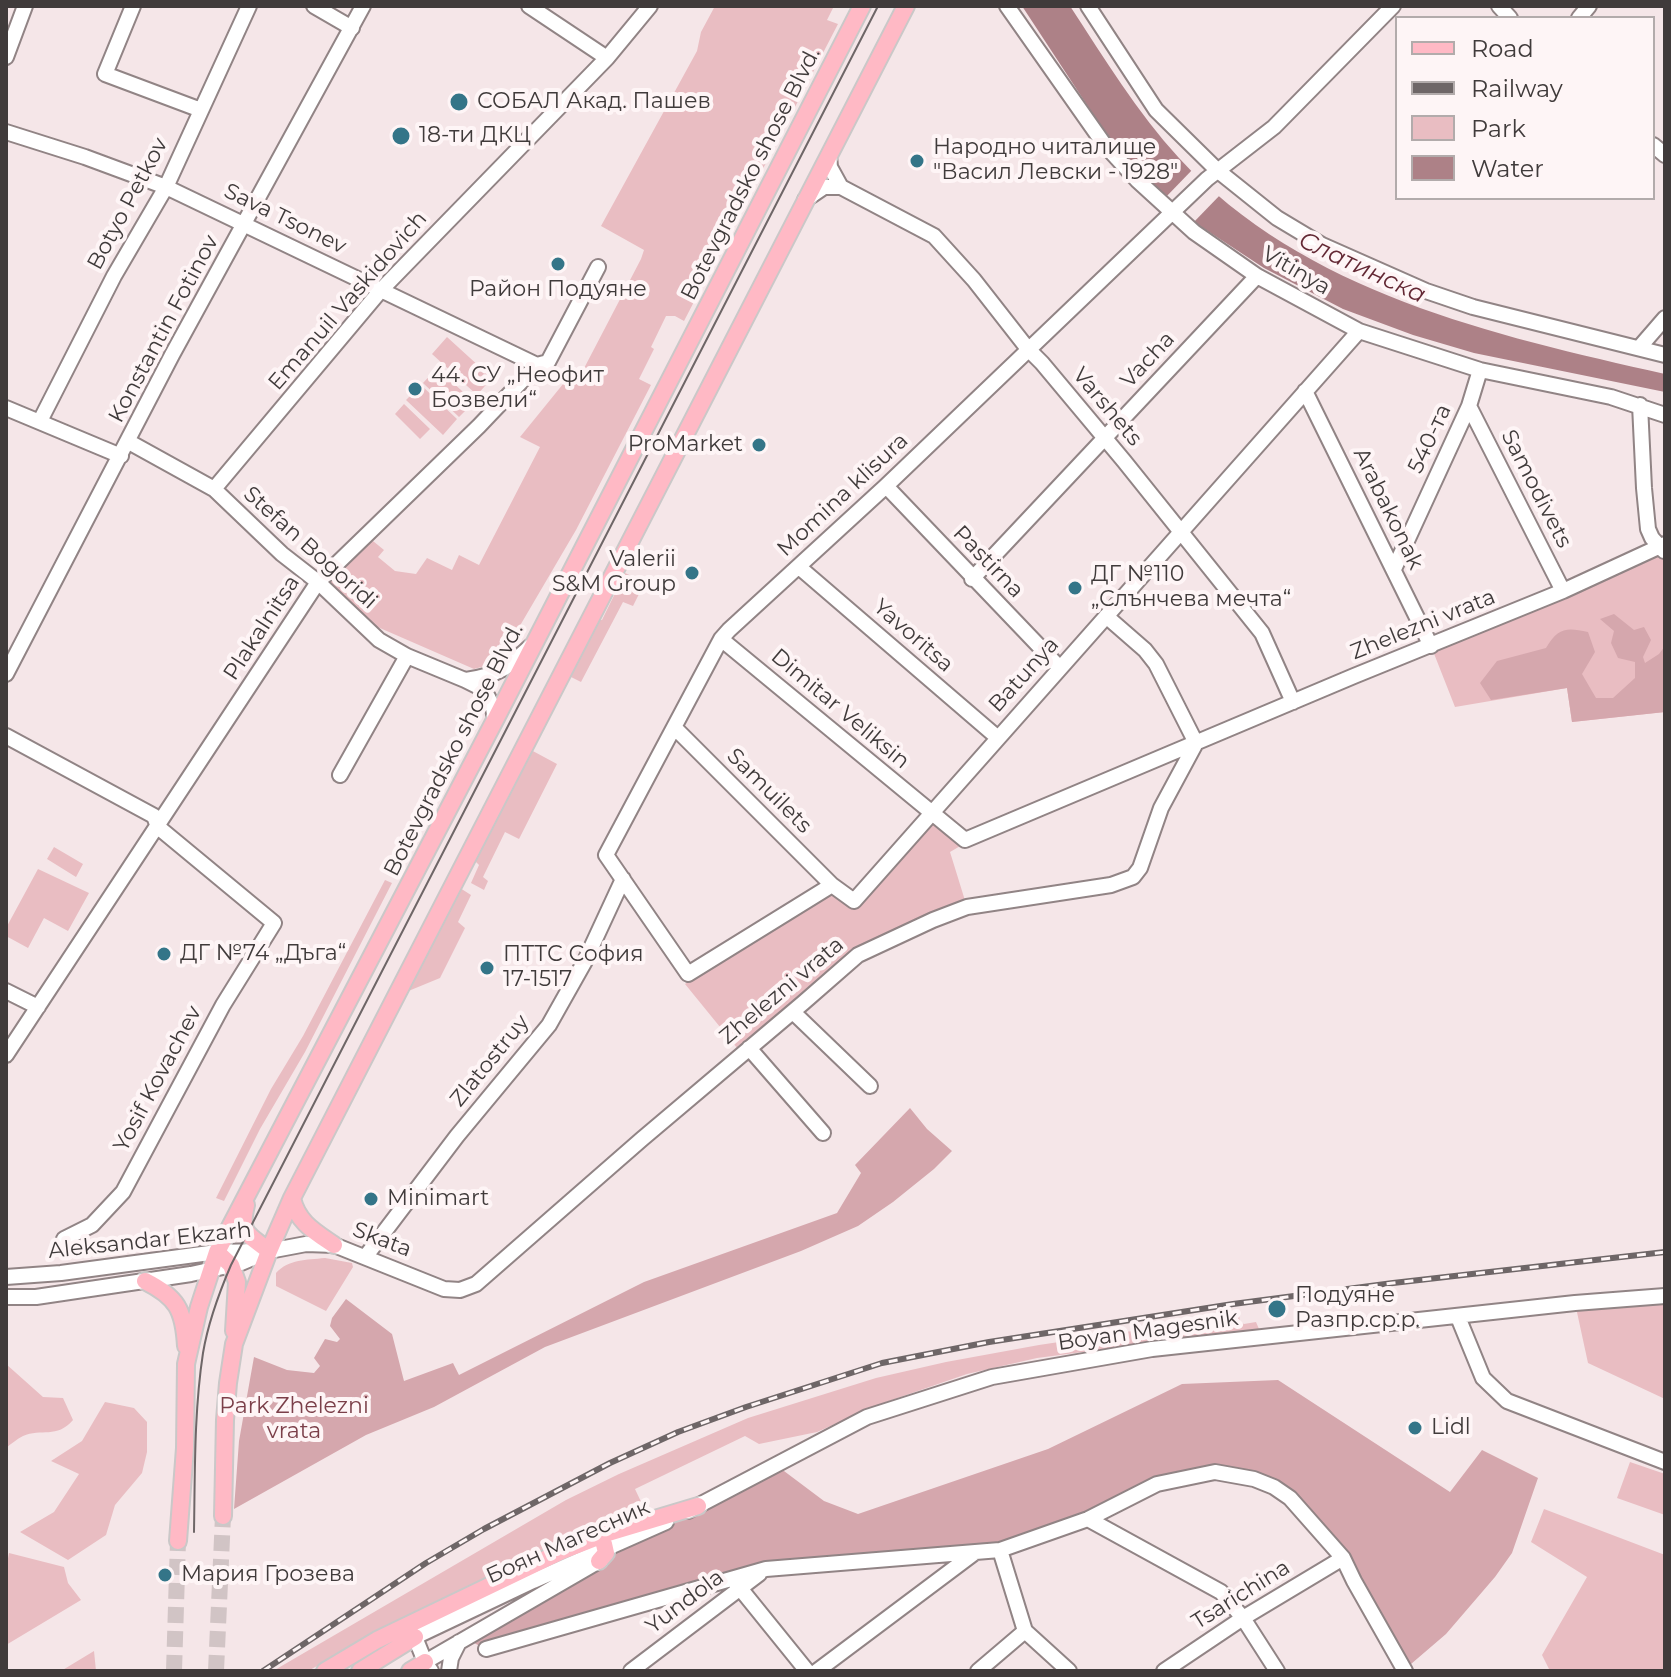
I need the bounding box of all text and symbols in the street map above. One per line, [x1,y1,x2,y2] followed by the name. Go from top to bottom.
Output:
[1395,16,1655,200] legend
[1471,34,1534,63] text: Road
[676,43,826,305] street label: Botevgradsko shose Blvd.
[1471,74,1563,103] text: Railway
[477,89,711,115] place label: СОБАЛ Акад. Пашев
[448,91,470,113] marker: СОБАЛ Акад. Пашев
[1471,114,1526,143] text: Park
[419,123,531,149] place label: 18-ти ДКЦ
[390,125,412,147] marker: 18-ти ДКЦ
[82,134,174,274] street label: Botyo Petkov
[933,135,1178,186] place label: Народно читалище "Васил Левски - 1928"
[908,152,926,170] marker: Народно читалище "Васил Левски - 1928"
[1471,154,1544,183] text: Water
[220,178,350,260] street label: Sava Tsonev
[263,206,433,396] street label: Emanuil Vaskidovich
[1294,226,1430,310] water label: Слатинска
[103,231,225,427] street label: Konstantin Fotinov
[1257,241,1335,301] street label: Vitinya
[549,255,567,273] marker: Район Подуяне
[469,277,647,303] place label: Район Подуяне
[1115,326,1181,394] street label: Vacha
[1067,362,1147,452] street label: Varshets
[431,363,604,414] place label: 44. СУ „Неофит Бозвели“
[406,380,424,398] marker: 44. СУ „Неофит Бозвели“
[1403,400,1457,478] street label: 540-та
[1495,426,1577,552] street label: Samodivets
[772,428,914,562] street label: Momina klisura
[628,432,743,458] place label: ProMarket
[750,436,768,454] marker: ProMarket
[1347,444,1429,574] street label: Arabakonak
[238,481,382,615] street label: Stefan Bogoridi
[947,520,1029,604] street label: Pastirna
[552,547,676,598] place label: Valerii S&M Group
[1091,562,1291,614] place label: ДГ №110 „Слънчева мечта“
[683,564,701,582] marker: Valerii S&M Group
[218,571,306,685] street label: Plakalnitsa
[1066,579,1084,597] marker: ДГ №110 „Слънчева мечта“
[1347,584,1499,666] street label: Zhelezni vrata
[867,594,959,678] street label: Yavoritsa
[379,619,529,881] street label: Botevgradsko shose Blvd.
[983,632,1065,718] street label: Batunya
[765,643,915,775] street label: Dimitar Veliksin
[721,743,817,839] street label: Samuilets
[715,931,849,1051] street label: Zhelezni vrata
[180,941,346,967] place label: ДГ №74 „Дъга“
[503,942,644,994] place label: ПТТС София 17-1517
[155,945,173,963] marker: ДГ №74 „Дъга“
[478,959,496,977] marker: ПТТС София 17-1517
[108,1002,208,1156] street label: Yosif Kovachev
[445,1010,535,1112] street label: Zlatostruy
[387,1186,489,1212] place label: Minimart
[362,1190,380,1208] marker: Minimart
[47,1217,253,1265] street label: Aleksandar Ekzarh
[349,1217,415,1263] street label: Skata
[1295,1283,1420,1334] place label: Подуяне Разпр.ср.р.
[1266,1298,1288,1320] marker: Подуяне Разпр.ср.р.
[1056,1305,1240,1357] street label: Boyan Magesnik
[219,1394,369,1446] park label: Park Zhelezni vrata
[1431,1415,1471,1441] place label: Lidl
[1406,1419,1424,1437] marker: Lidl
[482,1494,654,1590] street label: Боян Магесник
[1187,1554,1295,1636] street label: Tsarichina
[181,1562,355,1588] place label: Мария Грозева
[641,1564,729,1640] street label: Yundola
[156,1566,174,1584] marker: Мария Грозева

